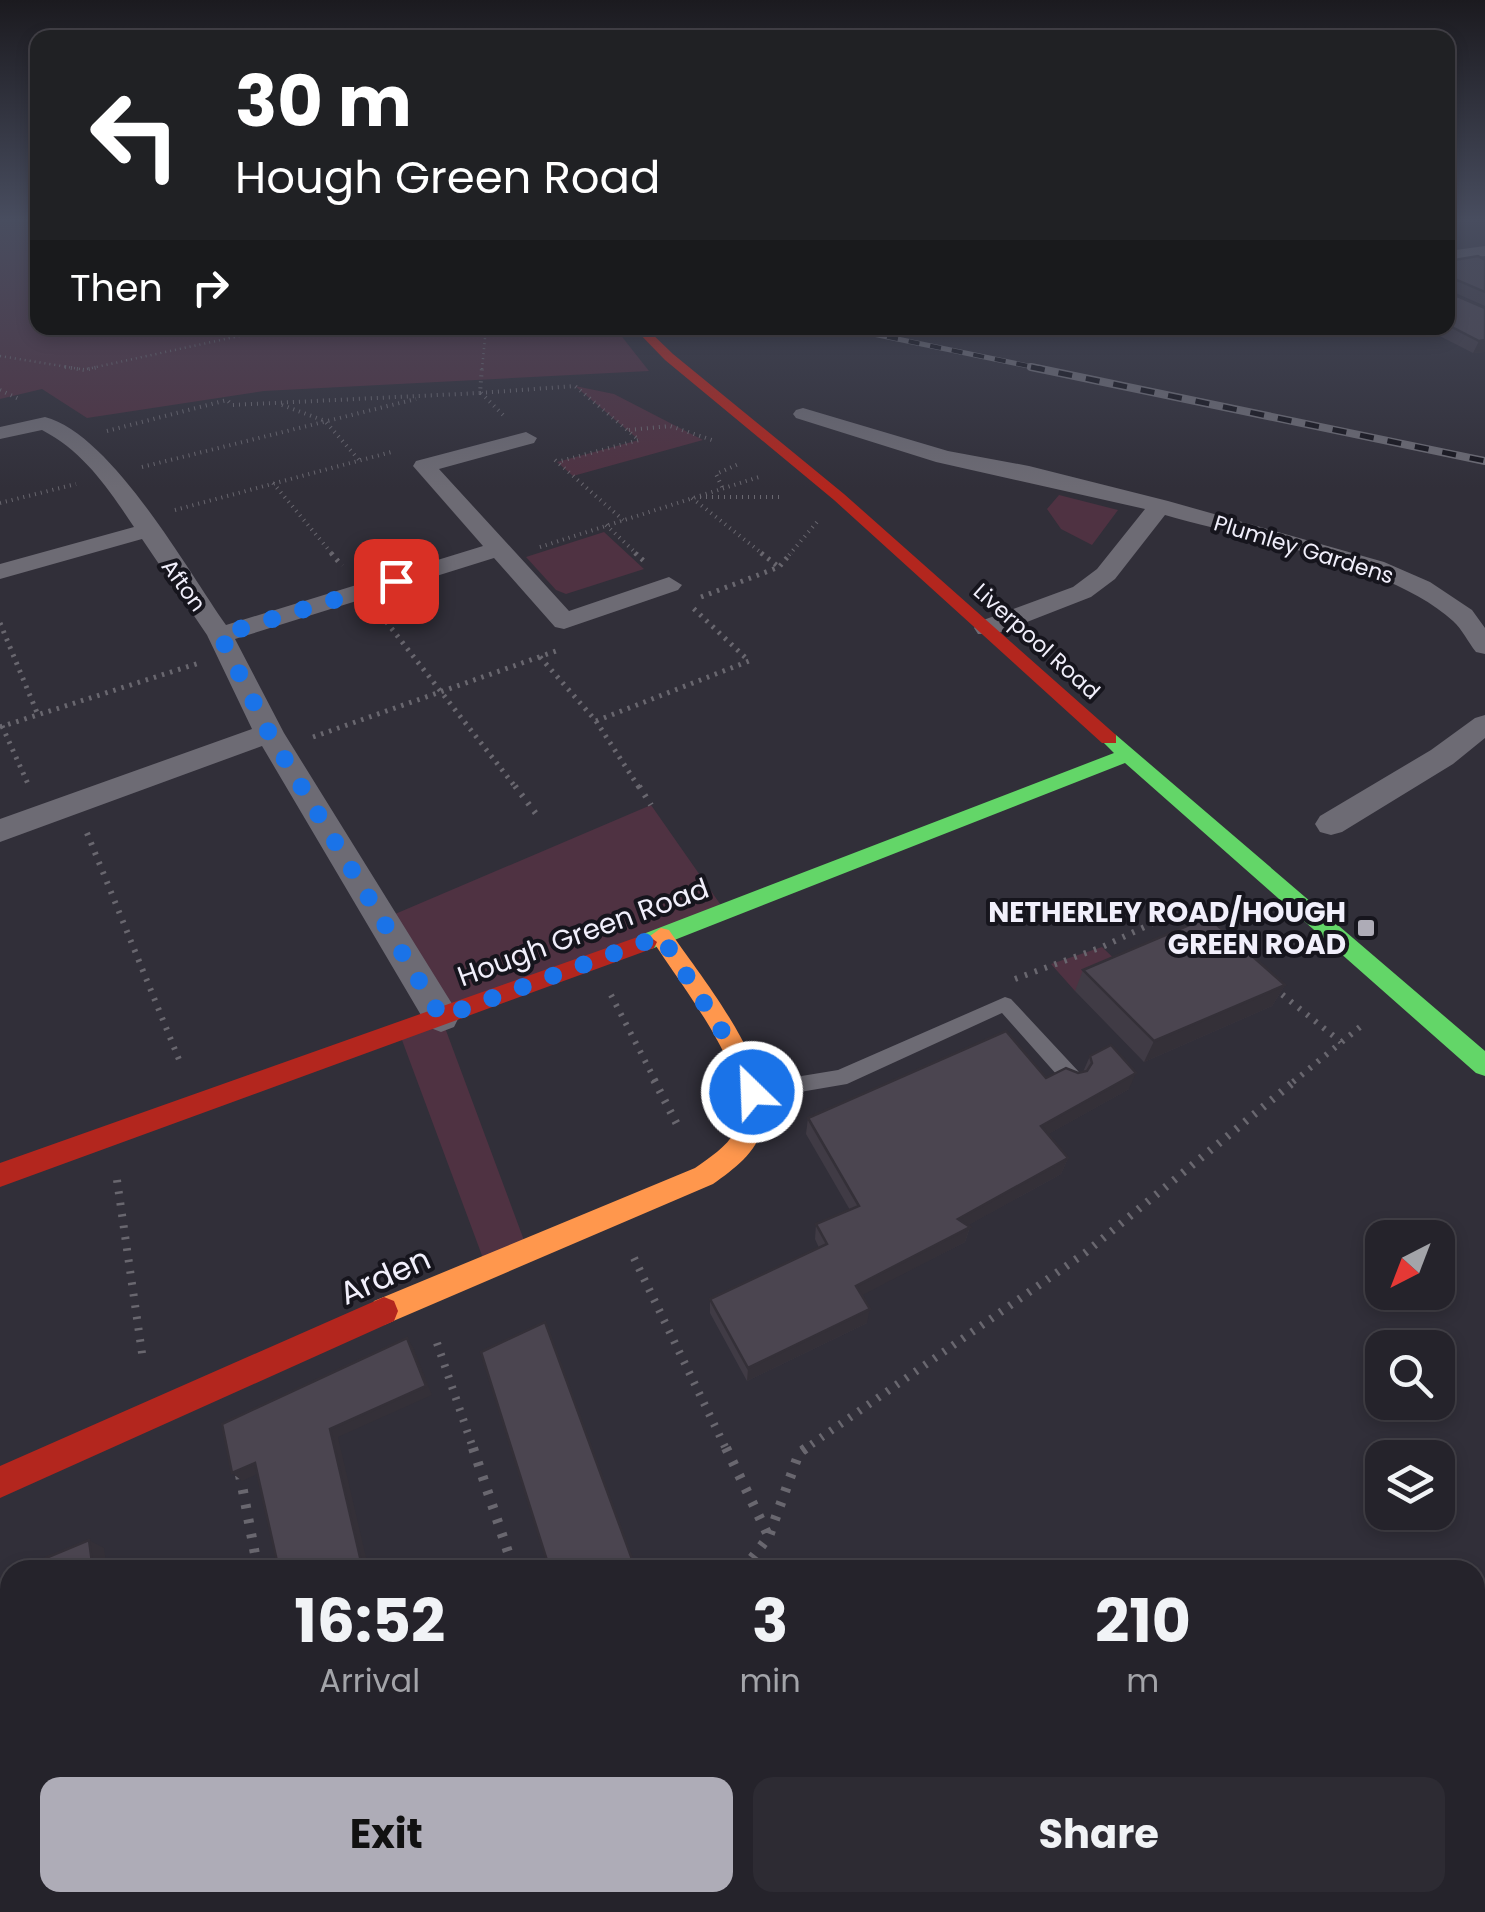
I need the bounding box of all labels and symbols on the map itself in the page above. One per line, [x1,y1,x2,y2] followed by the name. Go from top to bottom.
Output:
[1210,507,1398,592] street label: Plumley Gardens
[354,539,439,624] pin
[154,553,213,618] street label: Afton
[967,576,1107,707] street label: Liverpool Road
[452,869,714,996] street label: Hough Green Road
[988,893,1346,964] place label: NETHERLEY ROAD/HOUGH GREEN ROAD
[1355,917,1377,939] marker: NETHERLEY ROAD/HOUGH GREEN ROAD
[700,1040,804,1144] position arrow
[1365,1220,1455,1310] north arrow
[332,1236,438,1316] street label: Arden

